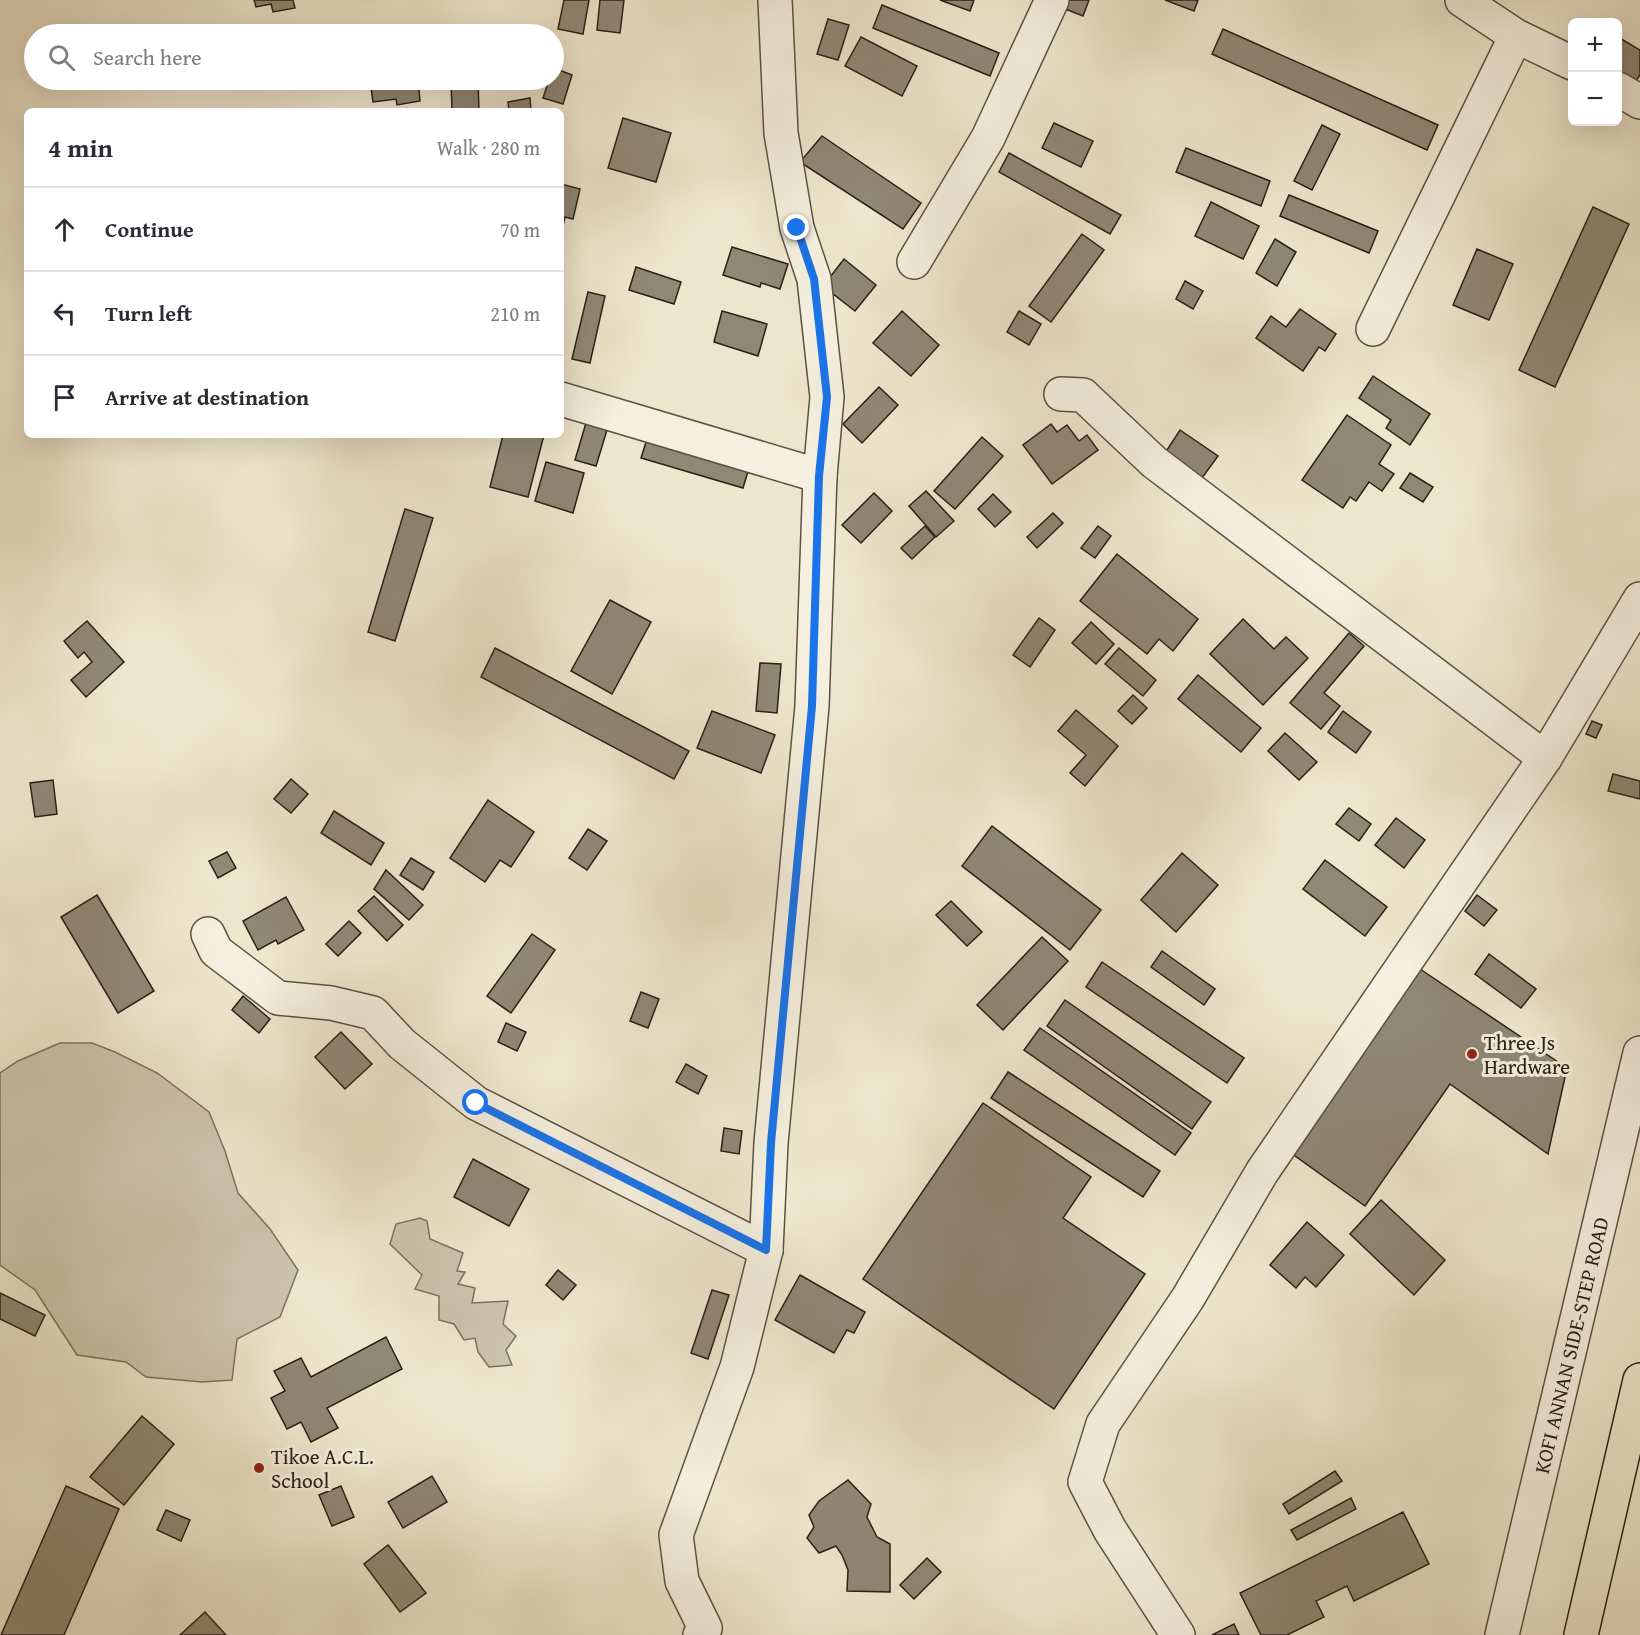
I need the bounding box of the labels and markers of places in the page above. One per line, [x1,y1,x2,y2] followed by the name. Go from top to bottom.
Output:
[1484,1027,1570,1082] place label: Three Js Hardware
[1465,1047,1479,1061] marker: Three Js Hardware
[271,1441,374,1496] place label: Tikoe A.C.L. School
[252,1461,266,1475] marker: Tikoe A.C.L. School

